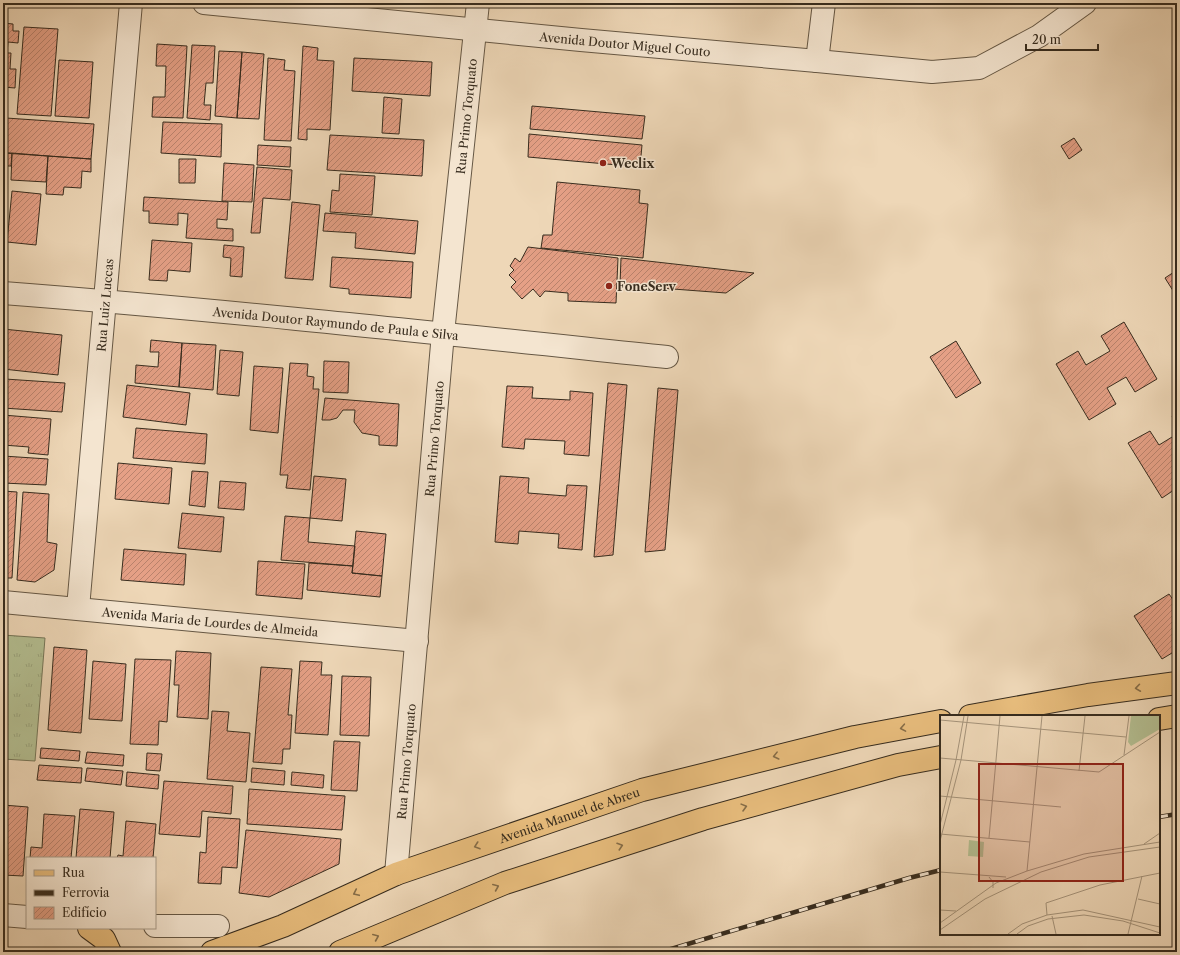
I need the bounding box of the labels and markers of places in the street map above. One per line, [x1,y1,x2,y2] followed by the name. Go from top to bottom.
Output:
[610,156,655,171] place label: Weclix
[598,158,608,168] marker: Weclix
[617,279,676,294] place label: FoneServ
[604,281,614,291] marker: FoneServ

